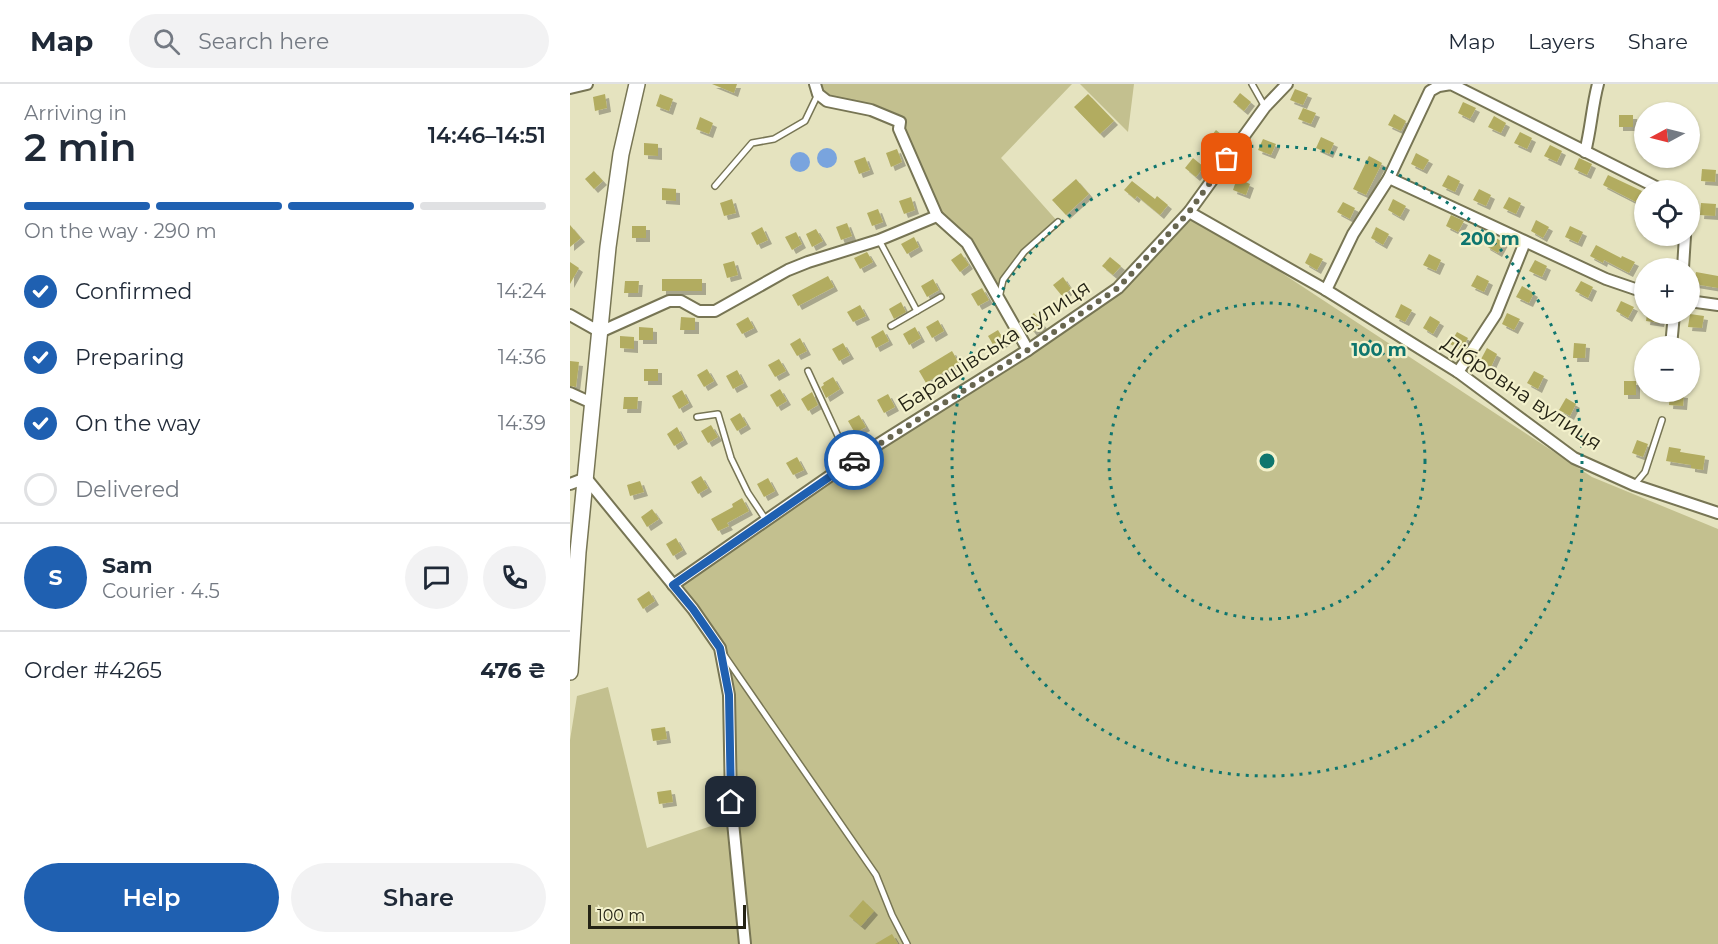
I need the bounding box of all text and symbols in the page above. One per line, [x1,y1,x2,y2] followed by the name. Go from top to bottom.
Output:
[129,14,549,68] search box
[30,24,93,58] text: Map
[150,25,183,58] icon: search
[198,28,329,55] text: Search here
[1448,29,1495,54] text: Map
[1528,29,1595,54] text: Layers
[1628,29,1688,54] text: Share
[24,101,127,125] text: Arriving in
[1634,102,1700,168] north arrow
[1634,102,1700,402] map controls
[428,122,546,149] text: 14:46–14:51
[24,123,137,171] text: 2 min
[1201,133,1252,184] pin
[1210,142,1243,175] icon: bag
[1634,180,1700,246] button: locate
[24,219,217,243] text: On the way · 290 m
[1460,228,1520,250] text: 200 m
[1634,258,1700,324] button: +
[893,274,1095,417] street label: Барашівська вулиця
[24,275,57,308] icon: check
[75,278,192,305] text: Confirmed
[497,279,546,303] text: 14:24
[1438,330,1607,455] street label: Дібровна вулиця
[1634,336,1700,402] button: −
[1351,339,1407,361] text: 100 m
[24,341,57,374] icon: check
[75,344,184,371] text: Preparing
[498,345,546,369] text: 14:36
[24,407,57,440] icon: check
[75,410,200,437] text: On the way
[498,411,546,435] text: 14:39
[824,430,884,490] courier
[838,444,871,477] icon: car
[1257,451,1277,471] centre of rings
[75,476,180,503] text: Delivered
[405,546,468,609] button: chat
[483,546,546,609] button: phone
[102,552,153,579] text: Sam
[48,564,63,591] text: S
[102,579,220,603] text: Courier · 4.5
[24,657,162,684] text: Order #4265
[480,657,546,684] text: 476 ₴
[705,776,756,827] pin
[714,785,747,818] icon: home
[24,863,279,932] button: Help
[291,863,546,932] button: Share
[588,902,746,930] scale bar
[597,906,645,925] text: 100 m

